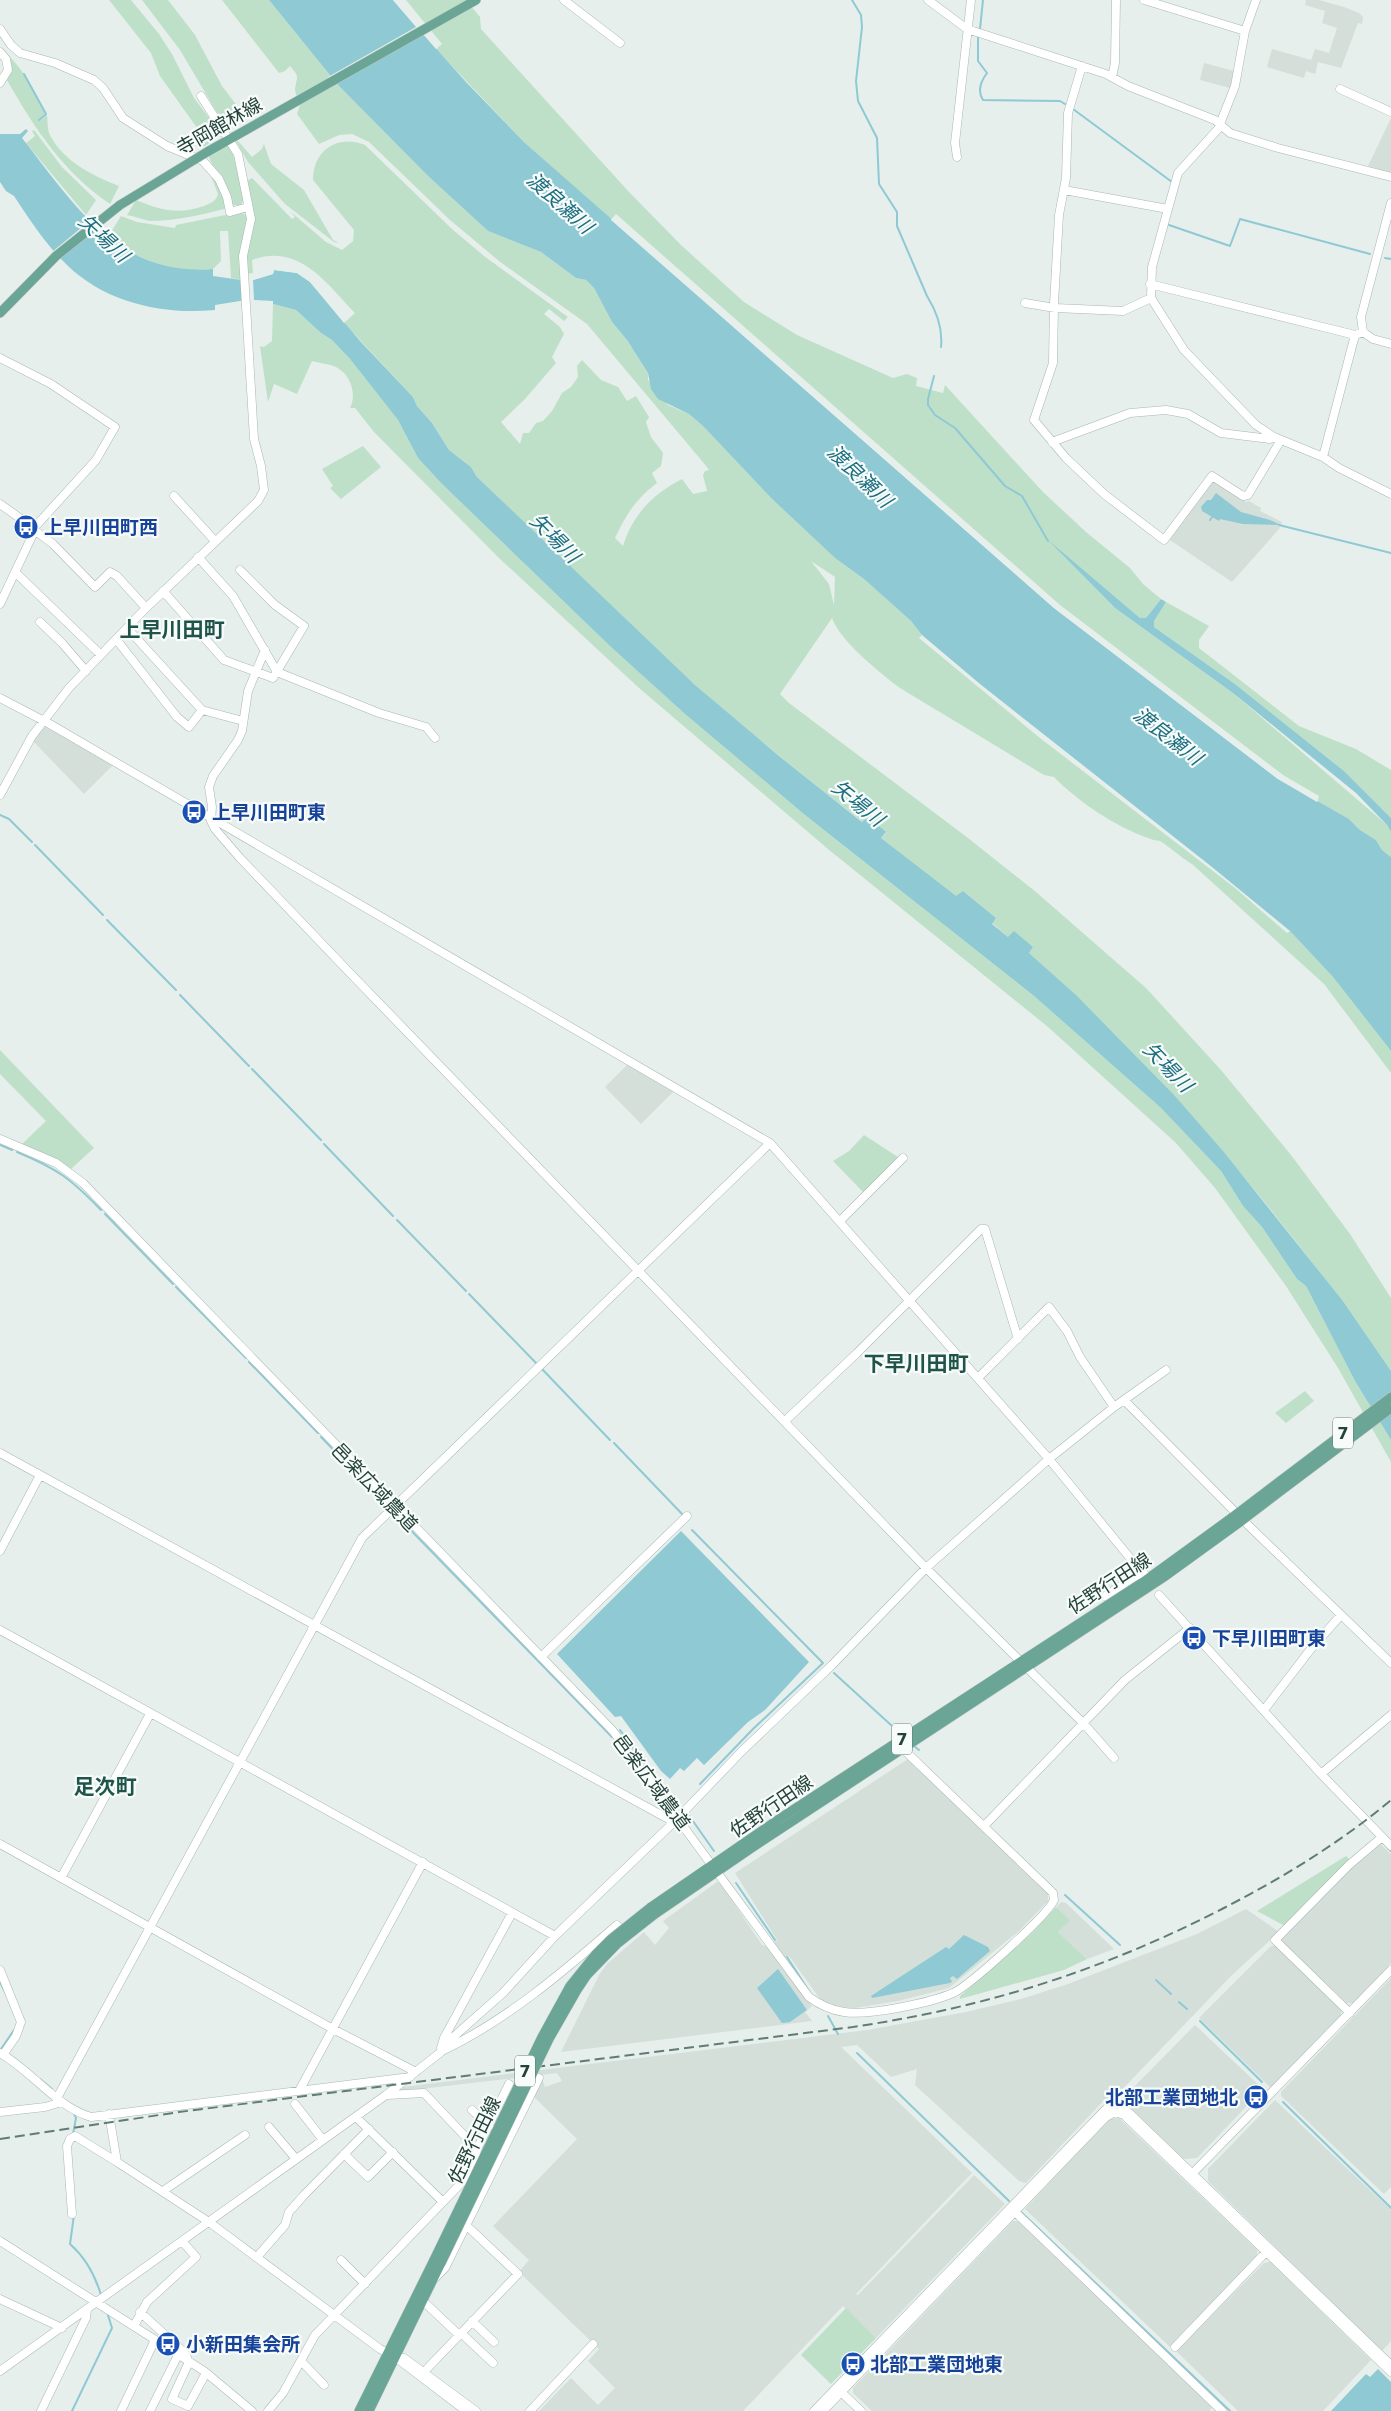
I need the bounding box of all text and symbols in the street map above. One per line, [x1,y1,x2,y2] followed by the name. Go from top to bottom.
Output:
[172,92,266,159] street label: 寺岡館林線
[523,167,600,239] water label: 渡良瀬川
[75,208,136,268] water label: 矢場川
[824,439,899,513] water label: 渡良瀬川
[526,508,587,568] water label: 矢場川
[13,514,39,540] bus stop icon: 上早川田町西
[44,515,158,538] place label: 上早川田町西
[120,616,225,641] district label: 上早川田町
[1130,701,1209,771] water label: 渡良瀬川
[828,774,891,832] water label: 矢場川
[181,799,207,825] bus stop icon: 上早川田町東
[212,800,326,823] place label: 上早川田町東
[1139,1036,1200,1098] water label: 矢場川
[864,1350,969,1375] district label: 下早川田町
[1333,1418,1353,1449] road number: 7
[327,1438,423,1536] street label: 邑楽広域農道
[1063,1547,1155,1618] street label: 佐野行田線
[1181,1625,1207,1651] bus stop icon: 下早川田町東
[1212,1626,1326,1649] place label: 下早川田町東
[892,1724,912,1755] road number: 7
[609,1729,696,1834] street label: 邑楽広域農道
[725,1769,817,1842] street label: 佐野行田線
[74,1773,137,1798] district label: 足次町
[515,2056,535,2086] road number: 7
[1243,2084,1269,2110] bus stop icon: 北部工業団地北
[1105,2085,1238,2108] place label: 北部工業団地北
[442,2092,505,2188] street label: 佐野行田線
[155,2331,181,2357] bus stop icon: 小新田集会所
[186,2332,300,2355] place label: 小新田集会所
[840,2351,866,2377] bus stop icon: 北部工業団地東
[870,2352,1003,2375] place label: 北部工業団地東

